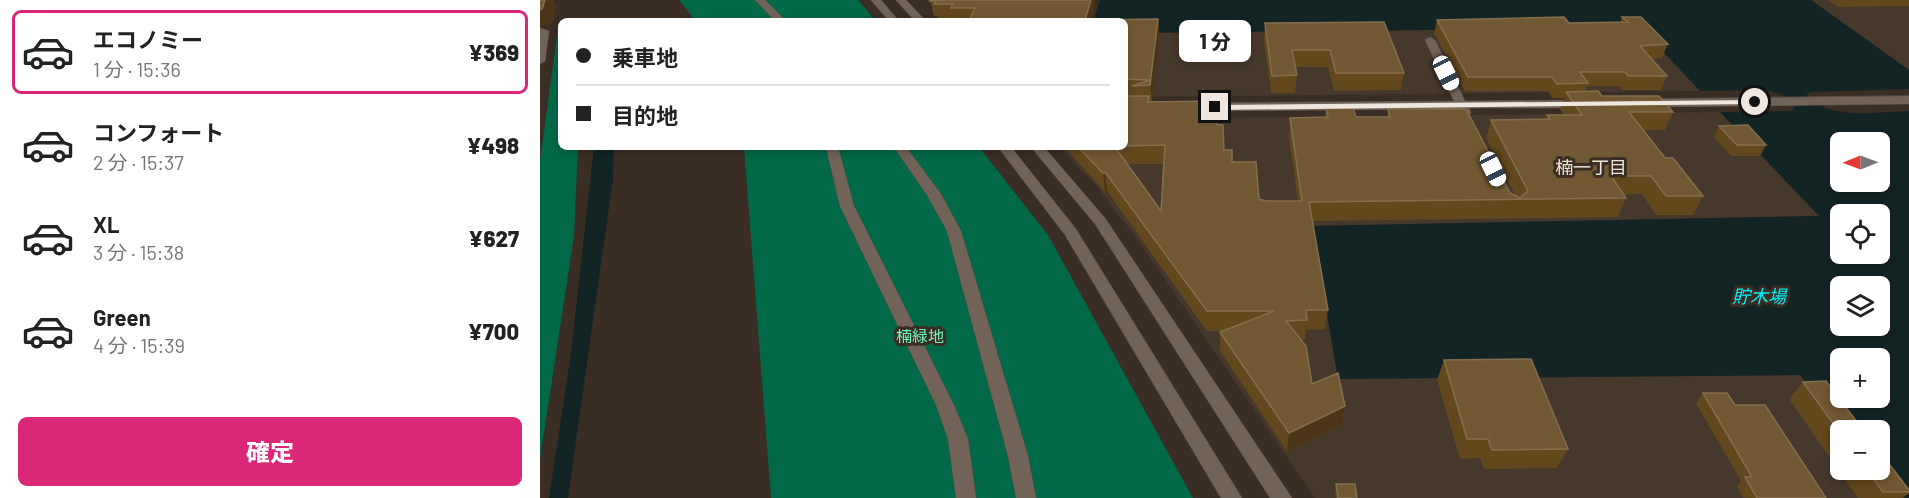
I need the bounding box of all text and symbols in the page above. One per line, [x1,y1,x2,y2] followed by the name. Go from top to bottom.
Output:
[1179,20,1251,62] callout: 1 分
[21,25,75,79] icon: car
[93,26,203,52] text: エコノミー
[1199,29,1231,53] text: 1 分
[468,39,519,65] text: ¥369
[612,44,678,70] text: 乗車地
[1430,53,1462,93] car
[93,57,181,81] text: 1 分 · 15:36
[1741,88,1768,115] route start
[1201,93,1228,120] route end
[612,102,678,128] text: 目的地
[21,118,75,172] icon: car
[93,119,224,145] text: コンフォート
[466,132,519,158] text: ¥498
[1830,132,1890,192] north arrow
[1830,132,1890,480] map controls
[1477,149,1509,189] car
[93,150,184,174] text: 2 分 · 15:37
[1555,156,1627,178] district label: 楠一丁目
[1830,204,1890,264] button: locate
[21,211,75,265] icon: car
[93,211,119,237] text: XL
[468,225,519,251] text: ¥627
[93,240,184,264] text: 3 分 · 15:38
[1830,276,1890,336] button: layers
[1732,285,1788,307] water label: 貯木場
[21,304,75,358] icon: car
[93,304,151,330] text: Green
[468,318,519,344] text: ¥700
[896,326,944,345] park label: 楠緑地
[93,333,185,357] text: 4 分 · 15:39
[1830,348,1890,408] button: +
[18,417,522,486] button: 確定
[1830,420,1890,480] button: −

